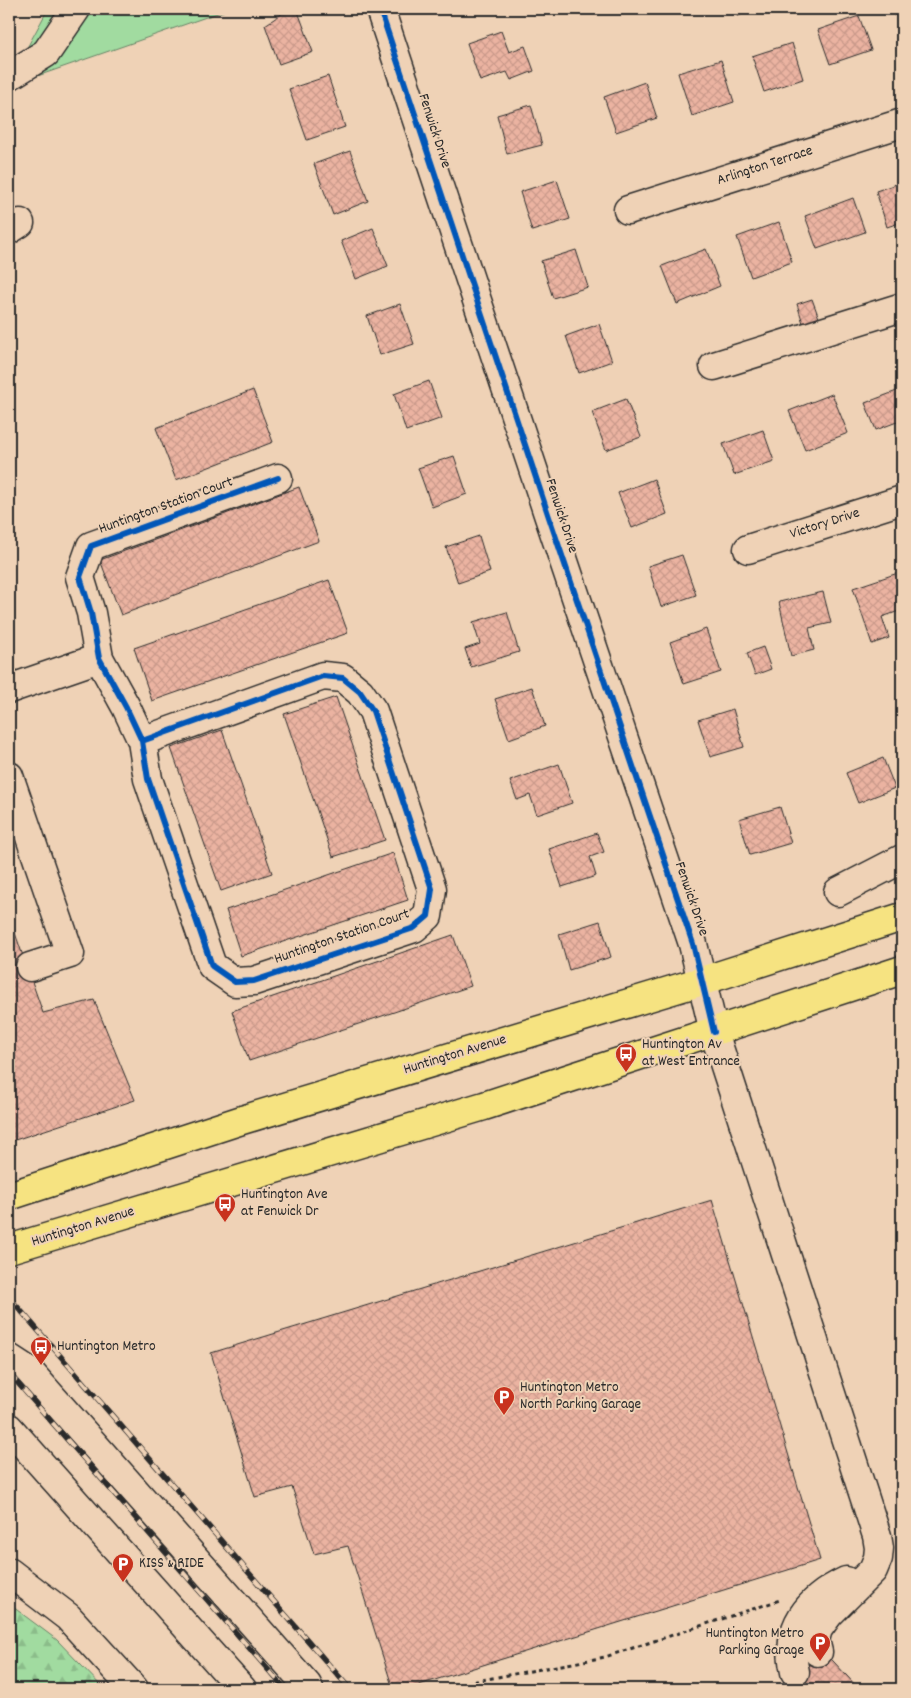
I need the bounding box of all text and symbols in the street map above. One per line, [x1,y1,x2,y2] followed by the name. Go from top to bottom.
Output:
[412,91,457,171] street label: Fenwick Drive
[714,140,816,192] street label: Arlington Terrace
[96,471,237,541] street label: Huntington Station Court
[539,476,584,556] street label: Fenwick Drive
[787,502,863,546] street label: Victory Drive
[668,859,714,939] street label: Fenwick Drive
[271,903,413,970] street label: Huntington Station Court
[401,1029,510,1081] street label: Huntington Avenue
[642,1034,740,1073] place label: Huntington Av at West Entrance
[614,1042,638,1073] bus stop icon: Huntington Av at West Entrance
[241,1184,328,1223] place label: Huntington Ave at Fenwick Dr
[213,1192,237,1223] bus stop icon: Huntington Ave at Fenwick Dr
[29,1201,138,1253] street label: Huntington Avenue
[29,1335,53,1366] bus stop icon: Huntington Metro
[57,1336,156,1358] place label: Huntington Metro
[520,1377,642,1416] place label: Huntington Metro North Parking Garage
[492,1385,516,1416] parking icon: Huntington Metro North Parking Garage
[111,1552,135,1583] parking icon: KISS & RIDE
[139,1553,204,1575] place label: KISS & RIDE
[705,1623,804,1662] place label: Huntington Metro Parking Garage
[808,1631,832,1662] parking icon: Huntington Metro Parking Garage

